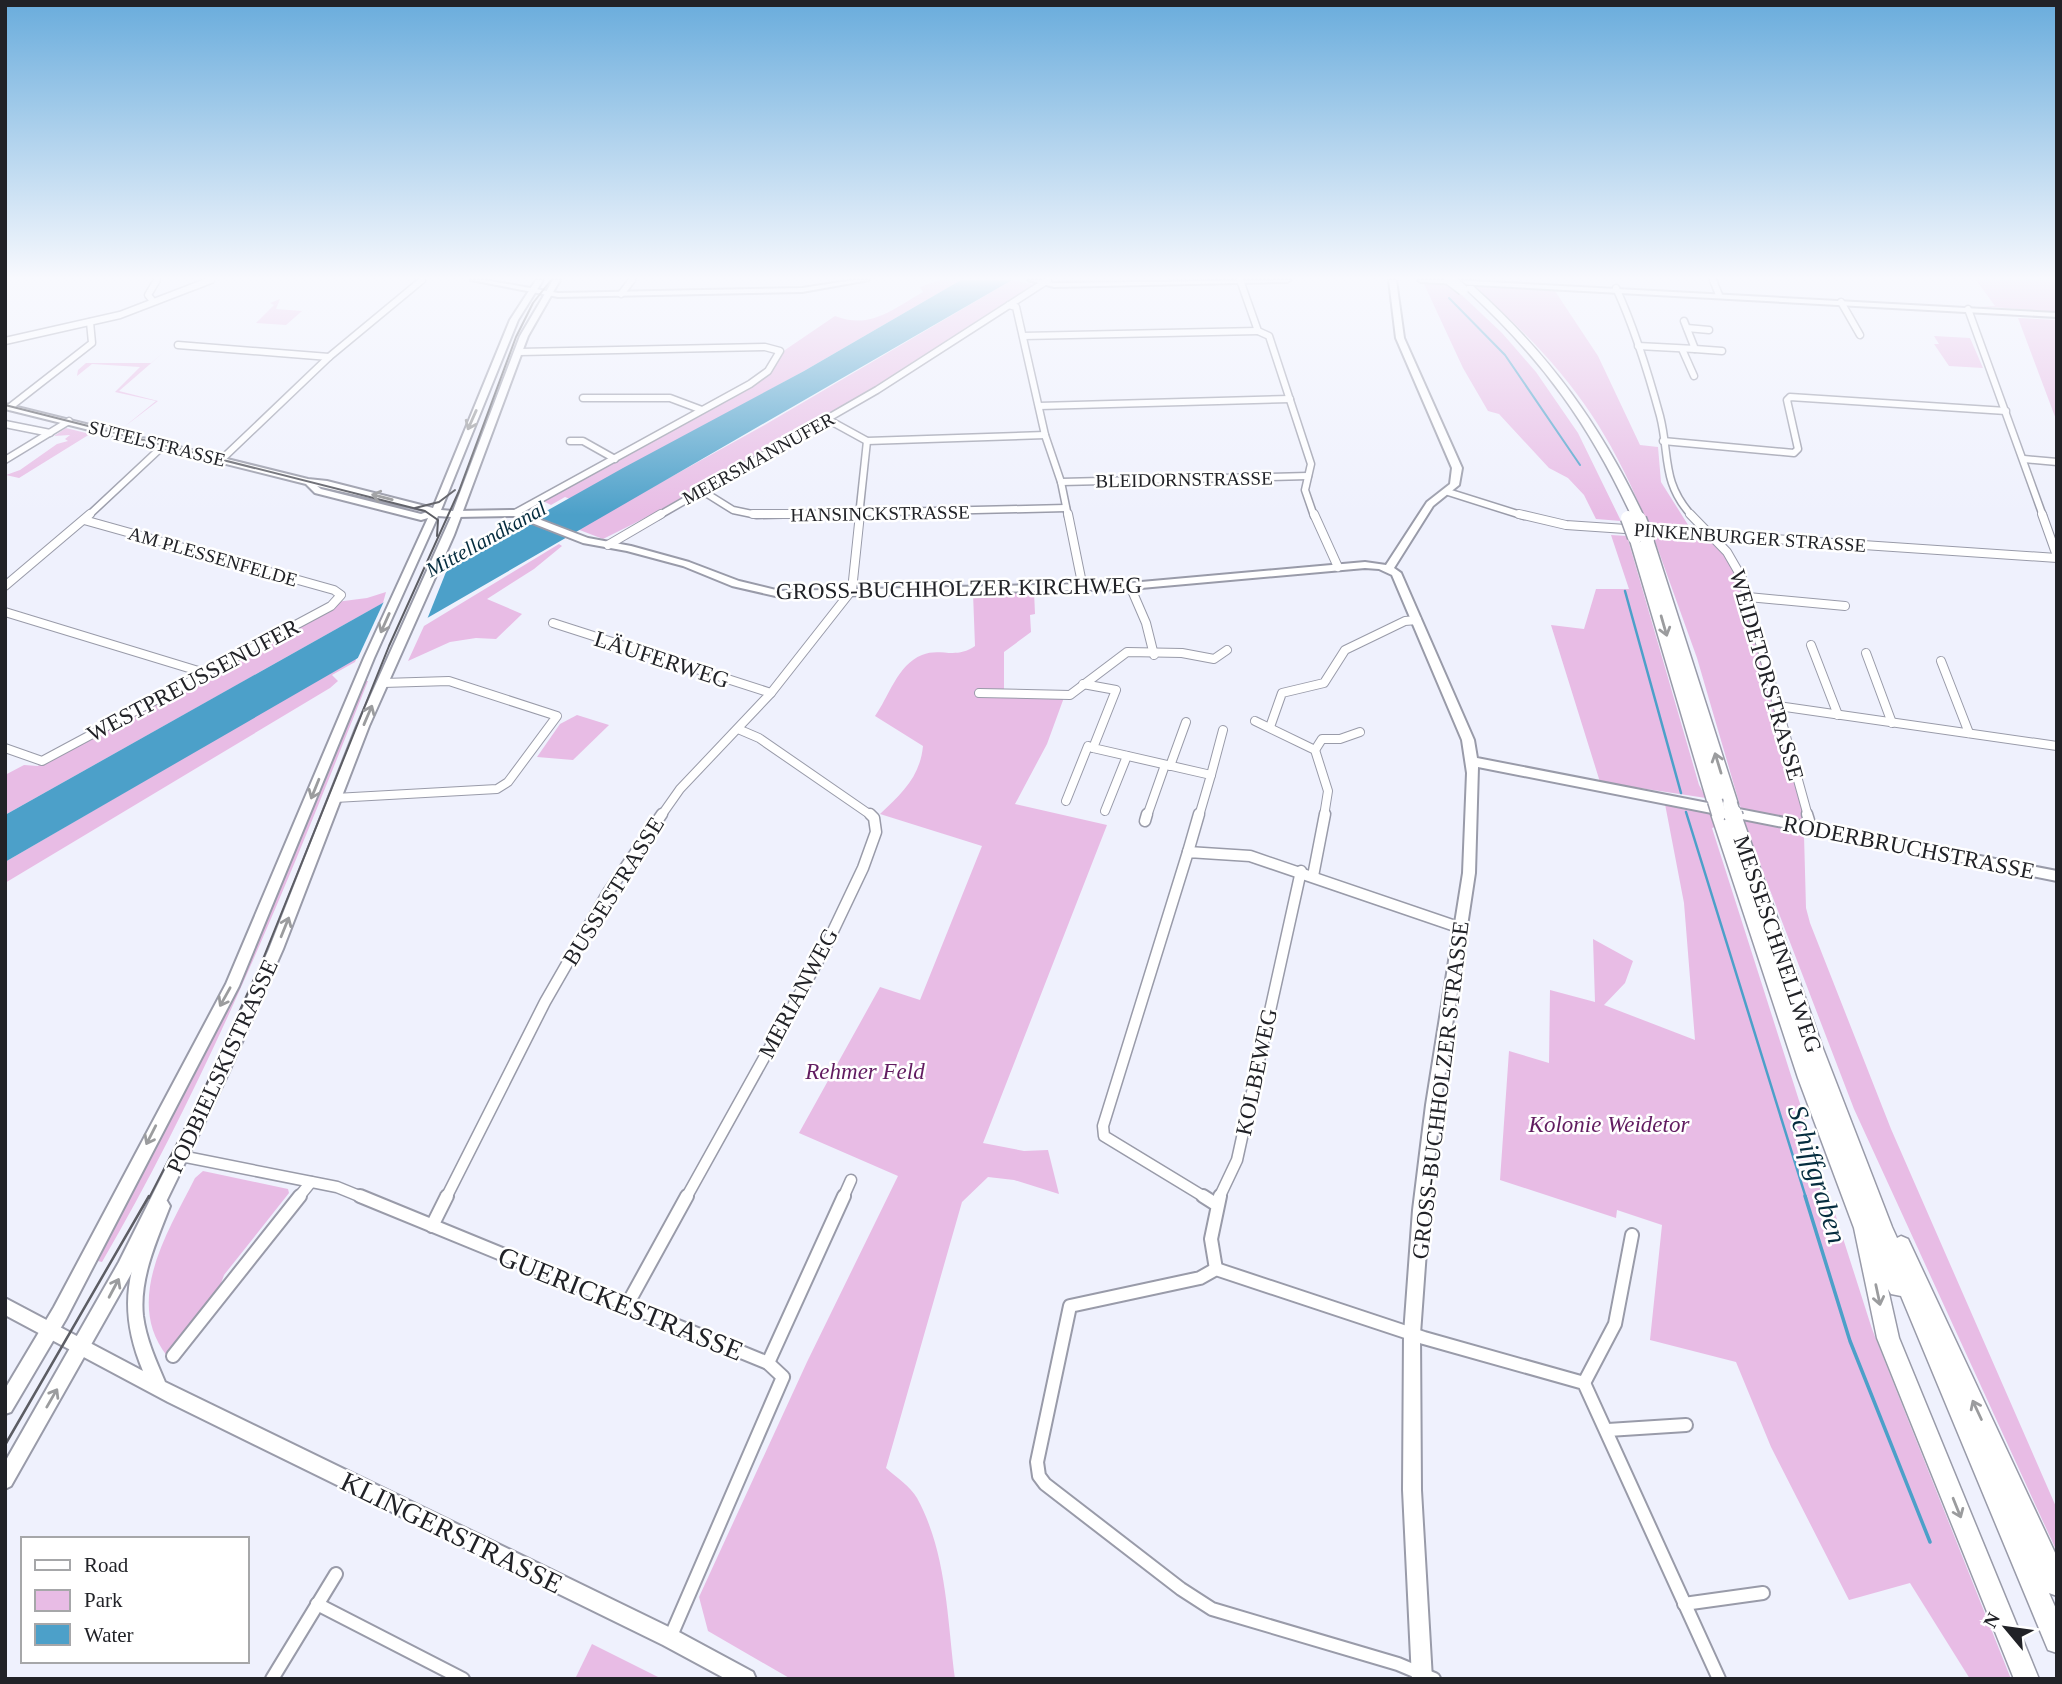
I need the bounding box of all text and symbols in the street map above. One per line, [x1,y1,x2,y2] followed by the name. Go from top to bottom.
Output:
[679,408,838,509] street label: MEERSMANNUFER
[465,409,478,430] one-way arrow
[86,416,228,471] street label: SUTELSTRASSE
[1095,467,1273,492] street label: BLEIDORNSTRASSE
[371,490,393,503] one-way arrow
[421,496,551,583] water label: Mittellandkanal
[790,501,970,526] street label: HANSINCKSTRASSE
[1633,519,1867,556] street label: PINKENBURGER STRASSE
[126,522,300,591] street label: AM PLESSENFELDE
[1724,567,1809,783] street label: WEIDETORSTRASSE
[776,573,1142,604] street label: GROSS-BUCHHOLZER KIRCHWEG
[378,611,391,633] one-way arrow
[83,614,304,747] street label: WESTPREUSSENUFER
[1658,614,1671,636] one-way arrow
[591,626,733,693] street label: LÄUFERWEG
[362,705,375,727] one-way arrow
[1710,752,1723,774] one-way arrow
[308,777,321,799] one-way arrow
[1781,811,2037,884] street label: RODERBRUCHSTRASSE
[558,813,669,970] street label: BUSSESTRASSE
[1729,832,1827,1056] street label: MESSESCHNELLWEG
[279,917,292,939] one-way arrow
[1407,920,1474,1261] street label: GROSS-BUCHHOLZER STRASSE
[754,924,843,1062] street label: MERIANWEG
[162,956,283,1177] street label: PODBIELSKISTRASSE
[218,987,232,1007] one-way arrow
[1231,1006,1282,1138] street label: KOLBEWEG
[804,1059,925,1084] park label: Rehmer Feld
[1782,1101,1853,1247] water label: Schiffgraben
[1528,1112,1690,1137] park label: Kolonie Weidetor
[144,1124,158,1145] one-way arrow
[494,1240,748,1367] street label: GUERICKESTRASSE
[107,1278,121,1298] one-way arrow
[1872,1283,1886,1306] one-way arrow
[45,1388,59,1408] one-way arrow
[1970,1400,1983,1421] one-way arrow
[336,1465,568,1600] street label: KLINGERSTRASSE
[1952,1497,1965,1518] one-way arrow
[21,1537,248,1663] legend
[84,1553,129,1577] text: Road
[84,1588,123,1612] text: Park
[1971,1593,2041,1663] north arrow
[1979,1609,2004,1631] text: N
[84,1623,134,1647] text: Water

